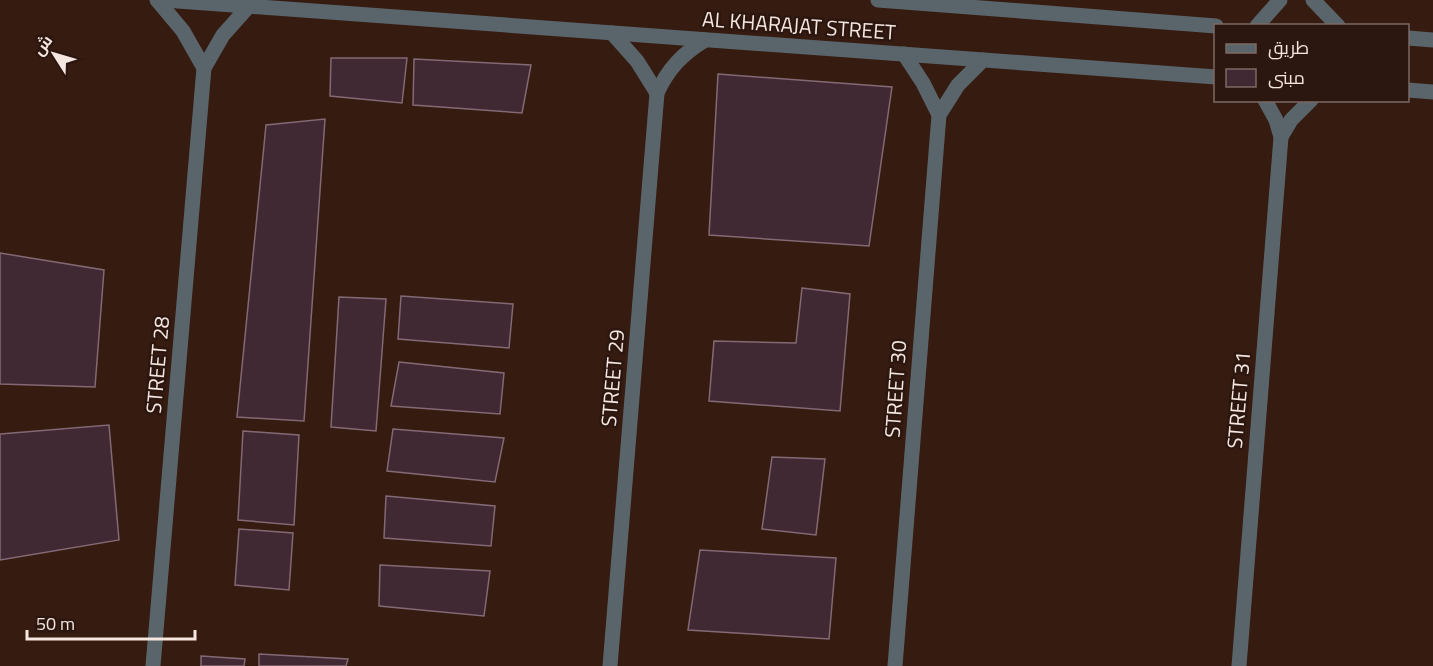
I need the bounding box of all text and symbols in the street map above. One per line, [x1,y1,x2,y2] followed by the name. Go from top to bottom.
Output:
[701,2,897,48] street label: AL KHARAJAT STREET
[24,24,84,84] north arrow
[1214,24,1409,102] legend
[26,30,58,60] text: ش
[1268,34,1309,61] text: طريق
[1268,64,1305,91] text: مبنى
[137,315,177,415] street label: STREET 28
[592,328,632,428] street label: STREET 29
[876,339,914,439] street label: STREET 30
[1218,350,1258,450] street label: STREET 31
[27,603,195,641] scale bar
[36,610,75,637] text: 50 m

